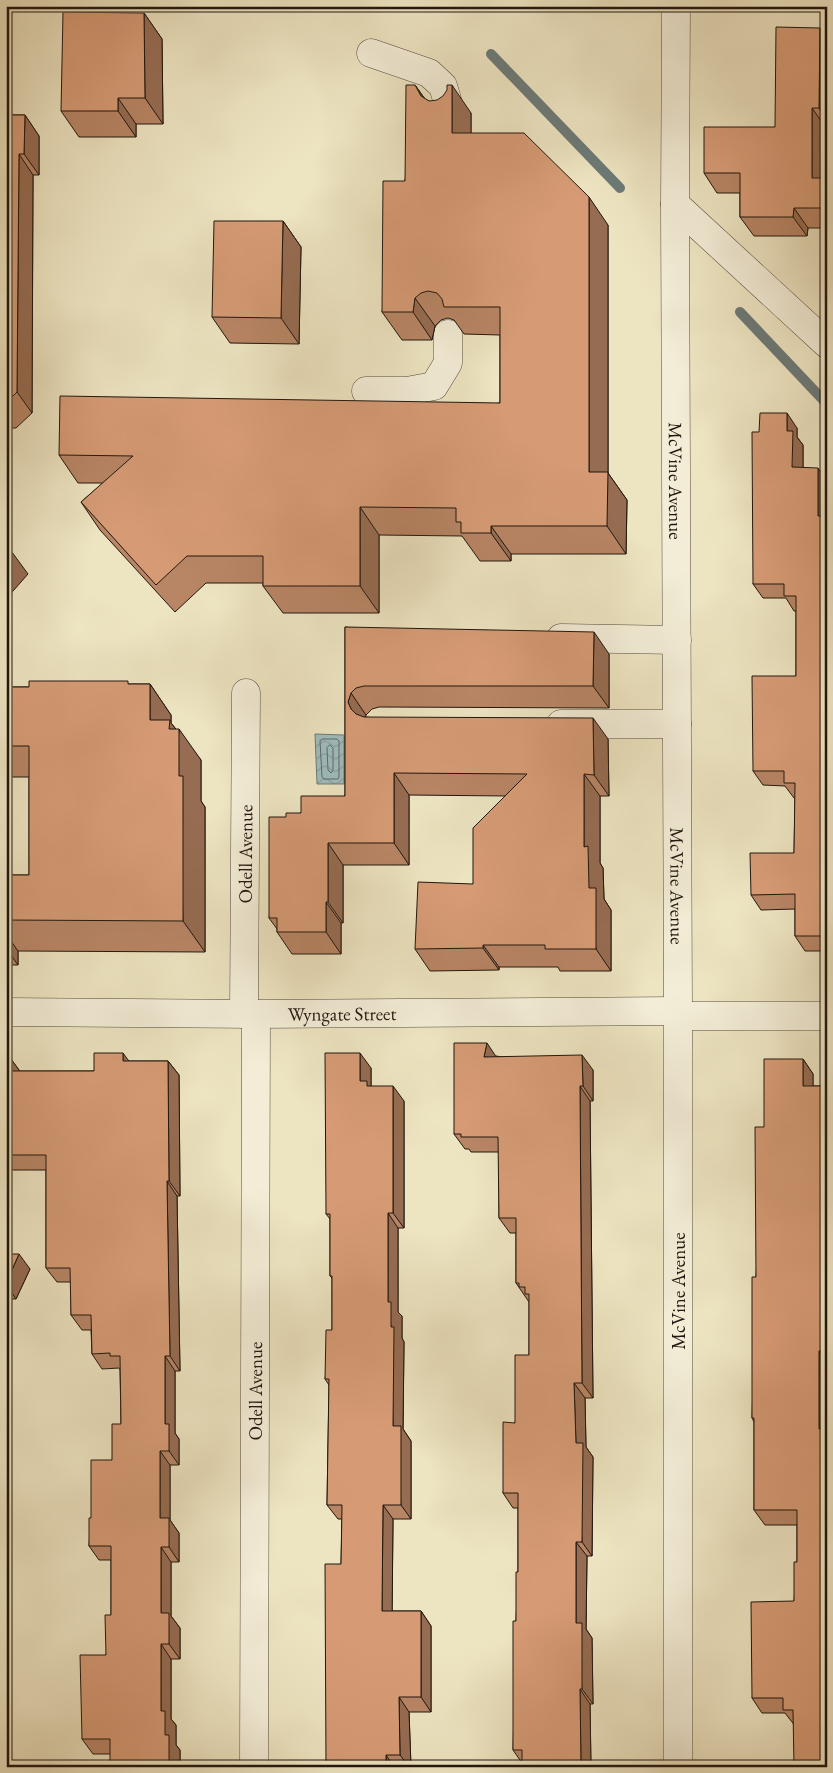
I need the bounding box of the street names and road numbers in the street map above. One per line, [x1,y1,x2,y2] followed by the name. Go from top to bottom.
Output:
[663,422,689,540] street label: McVine Avenue
[232,804,258,904] street label: Odell Avenue
[665,827,690,945] street label: McVine Avenue
[288,1001,396,1026] street label: Wyngate Street
[666,1232,691,1350] street label: McVine Avenue
[242,1341,268,1441] street label: Odell Avenue

